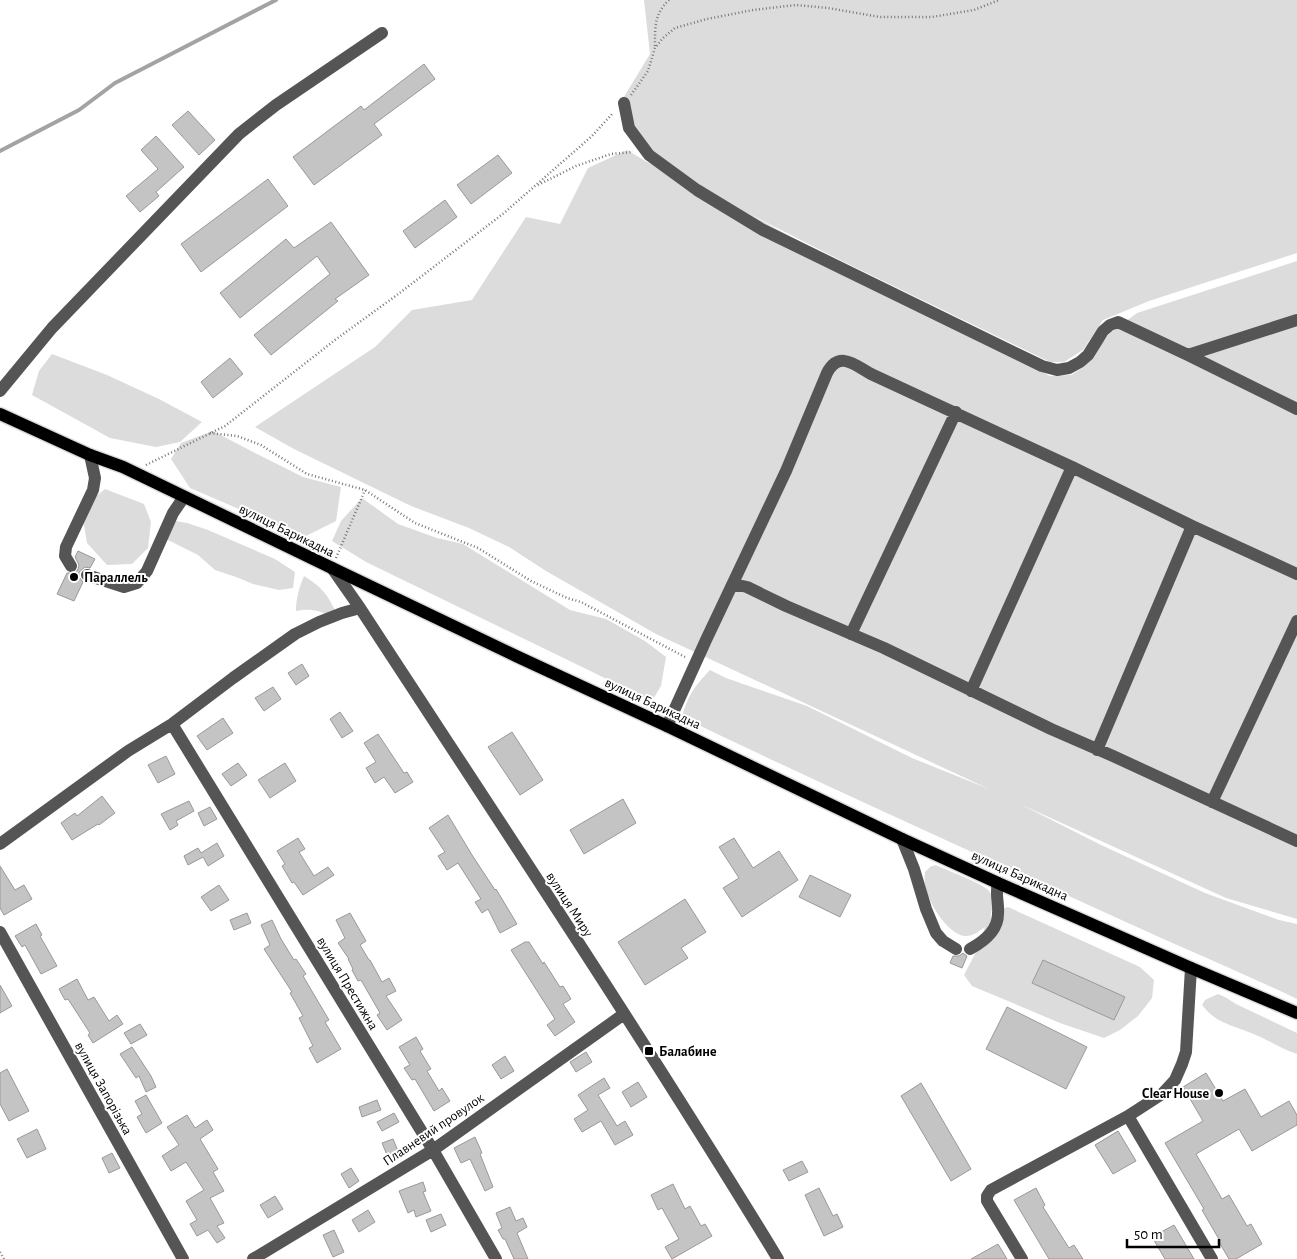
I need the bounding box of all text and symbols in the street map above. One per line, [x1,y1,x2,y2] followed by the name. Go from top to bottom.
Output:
[237,502,337,560] street label: вулиця Барикадна
[68,571,80,583] marker: Параллель
[84,571,148,585] place label: Параллель
[602,676,703,733] street label: вулиця Барикадна
[969,848,1071,904] street label: вулиця Барикадна
[543,870,595,939] street label: вулиця Миру
[314,934,381,1033] street label: вулиця Престижна
[72,1040,135,1138] street label: вулиця Запорізька
[643,1045,655,1057] marker: Балабине
[659,1045,717,1059] place label: Балабине
[1142,1087,1209,1101] place label: Clear House
[1213,1087,1225,1099] marker: Clear House
[381,1091,487,1169] street label: Плавневий провулок
[1127,1216,1220,1248] scale bar
[1134,1227,1163,1242] text: 50 m

